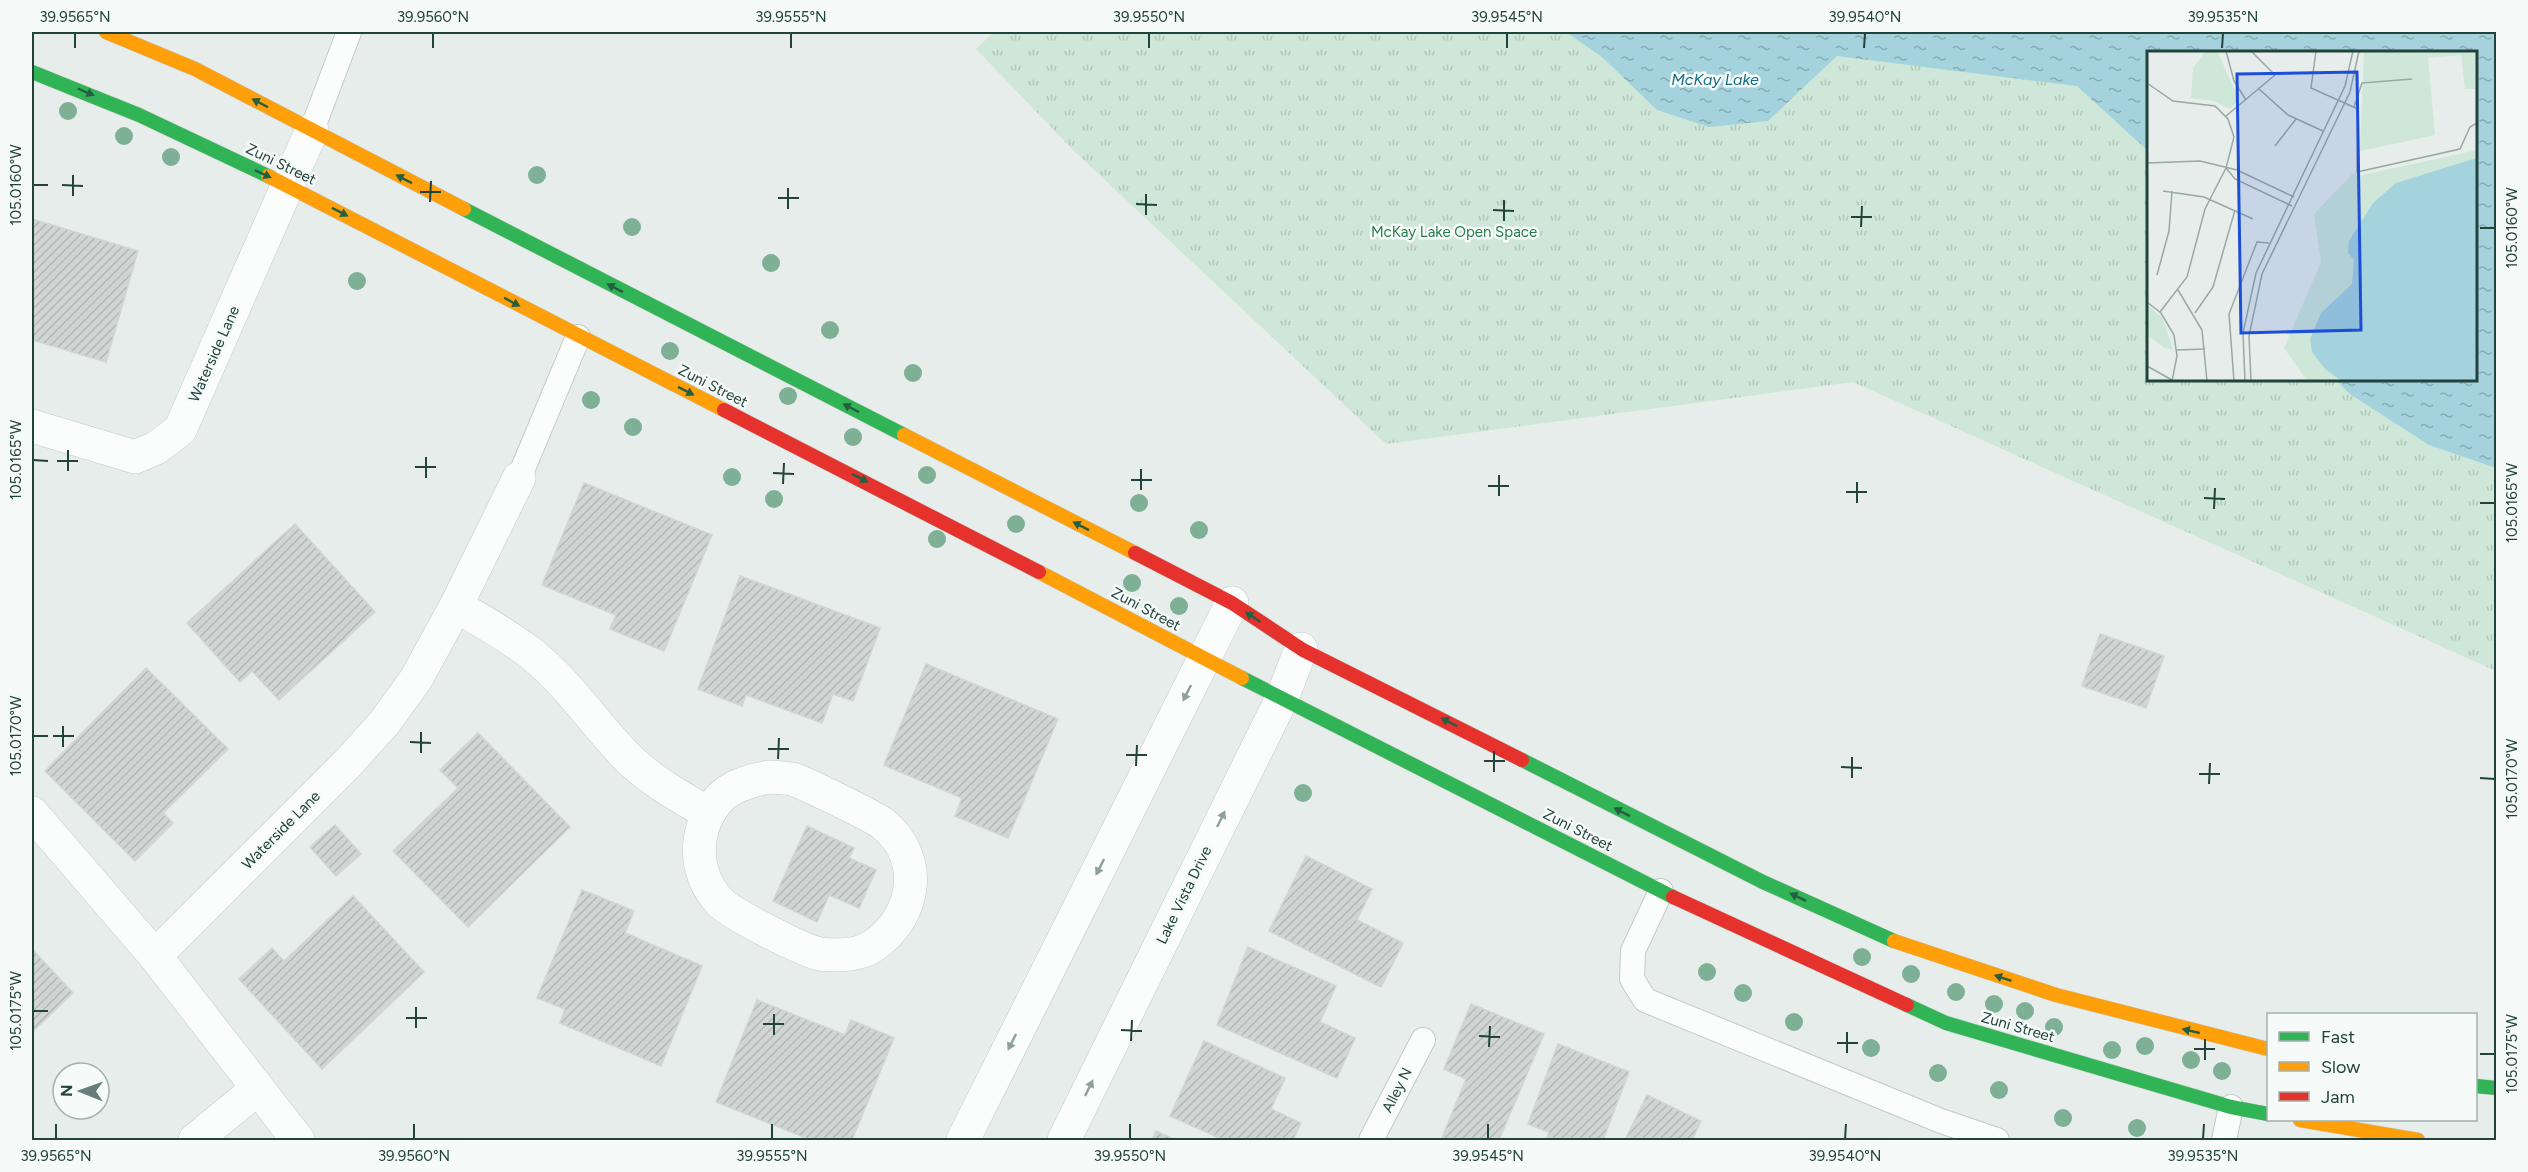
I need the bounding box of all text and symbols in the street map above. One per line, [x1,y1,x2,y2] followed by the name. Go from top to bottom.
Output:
[39,8,111,26] text: 39.9565°N
[397,8,469,26] text: 39.9560°N
[755,8,827,26] text: 39.9555°N
[1113,8,1185,26] text: 39.9550°N
[1471,8,1543,26] text: 39.9545°N
[1829,8,1901,26] text: 39.9540°N
[2188,8,2258,26] text: 39.9535°N
[2147,51,2477,381] inset map
[1671,70,1759,89] water label: McKay Lake
[78,87,96,97] one-way arrow
[252,98,269,108] one-way arrow
[243,139,319,189] street label: Zuni Street
[7,144,25,226] text: 105.0160°W
[255,169,272,178] one-way arrow
[396,174,413,183] one-way arrow
[2503,187,2521,269] text: 105.0160°W
[331,207,348,217] one-way arrow
[1371,223,1537,241] park label: McKay Lake Open Space
[606,283,623,292] one-way arrow
[504,297,521,307] one-way arrow
[185,303,243,405] street label: Waterside Lane
[675,361,751,411] street label: Zuni Street
[678,386,695,395] one-way arrow
[842,404,859,413] one-way arrow
[7,419,25,500] text: 105.0165°W
[2503,462,2521,543] text: 105.0165°W
[852,474,869,483] one-way arrow
[1072,521,1089,530] one-way arrow
[1108,583,1184,635] street label: Zuni Street
[1245,612,1261,623] one-way arrow
[1183,684,1193,702] one-way arrow
[7,695,25,776] text: 105.0170°W
[1441,717,1458,727] one-way arrow
[2503,738,2521,819] text: 105.0170°W
[238,787,324,873] street label: Waterside Lane
[1540,805,1616,855] street label: Zuni Street
[1614,807,1631,817] one-way arrow
[1217,810,1226,827] one-way arrow
[1152,843,1216,947] street label: Lake Vista Drive
[1095,859,1105,876] one-way arrow
[1789,892,1806,901] one-way arrow
[7,970,25,1051] text: 105.0175°W
[1994,973,2012,983] one-way arrow
[1979,1008,2057,1046] street label: Zuni Street
[2267,1013,2477,1121] legend
[2503,1013,2521,1094] text: 105.0175°W
[2182,1026,2200,1036] one-way arrow
[2321,1026,2355,1048] text: Fast
[1008,1033,1017,1050] one-way arrow
[2321,1056,2360,1078] text: Slow
[51,1061,111,1121] north arrow
[1378,1065,1416,1115] street label: Alley N
[1084,1079,1094,1097] one-way arrow
[57,1084,76,1097] text: N
[2321,1086,2355,1108] text: Jam
[20,1147,92,1165] text: 39.9565°N
[378,1147,450,1165] text: 39.9560°N
[736,1147,808,1165] text: 39.9555°N
[1094,1147,1166,1165] text: 39.9550°N
[1452,1147,1524,1165] text: 39.9545°N
[1809,1147,1881,1165] text: 39.9540°N
[2168,1147,2238,1165] text: 39.9535°N

